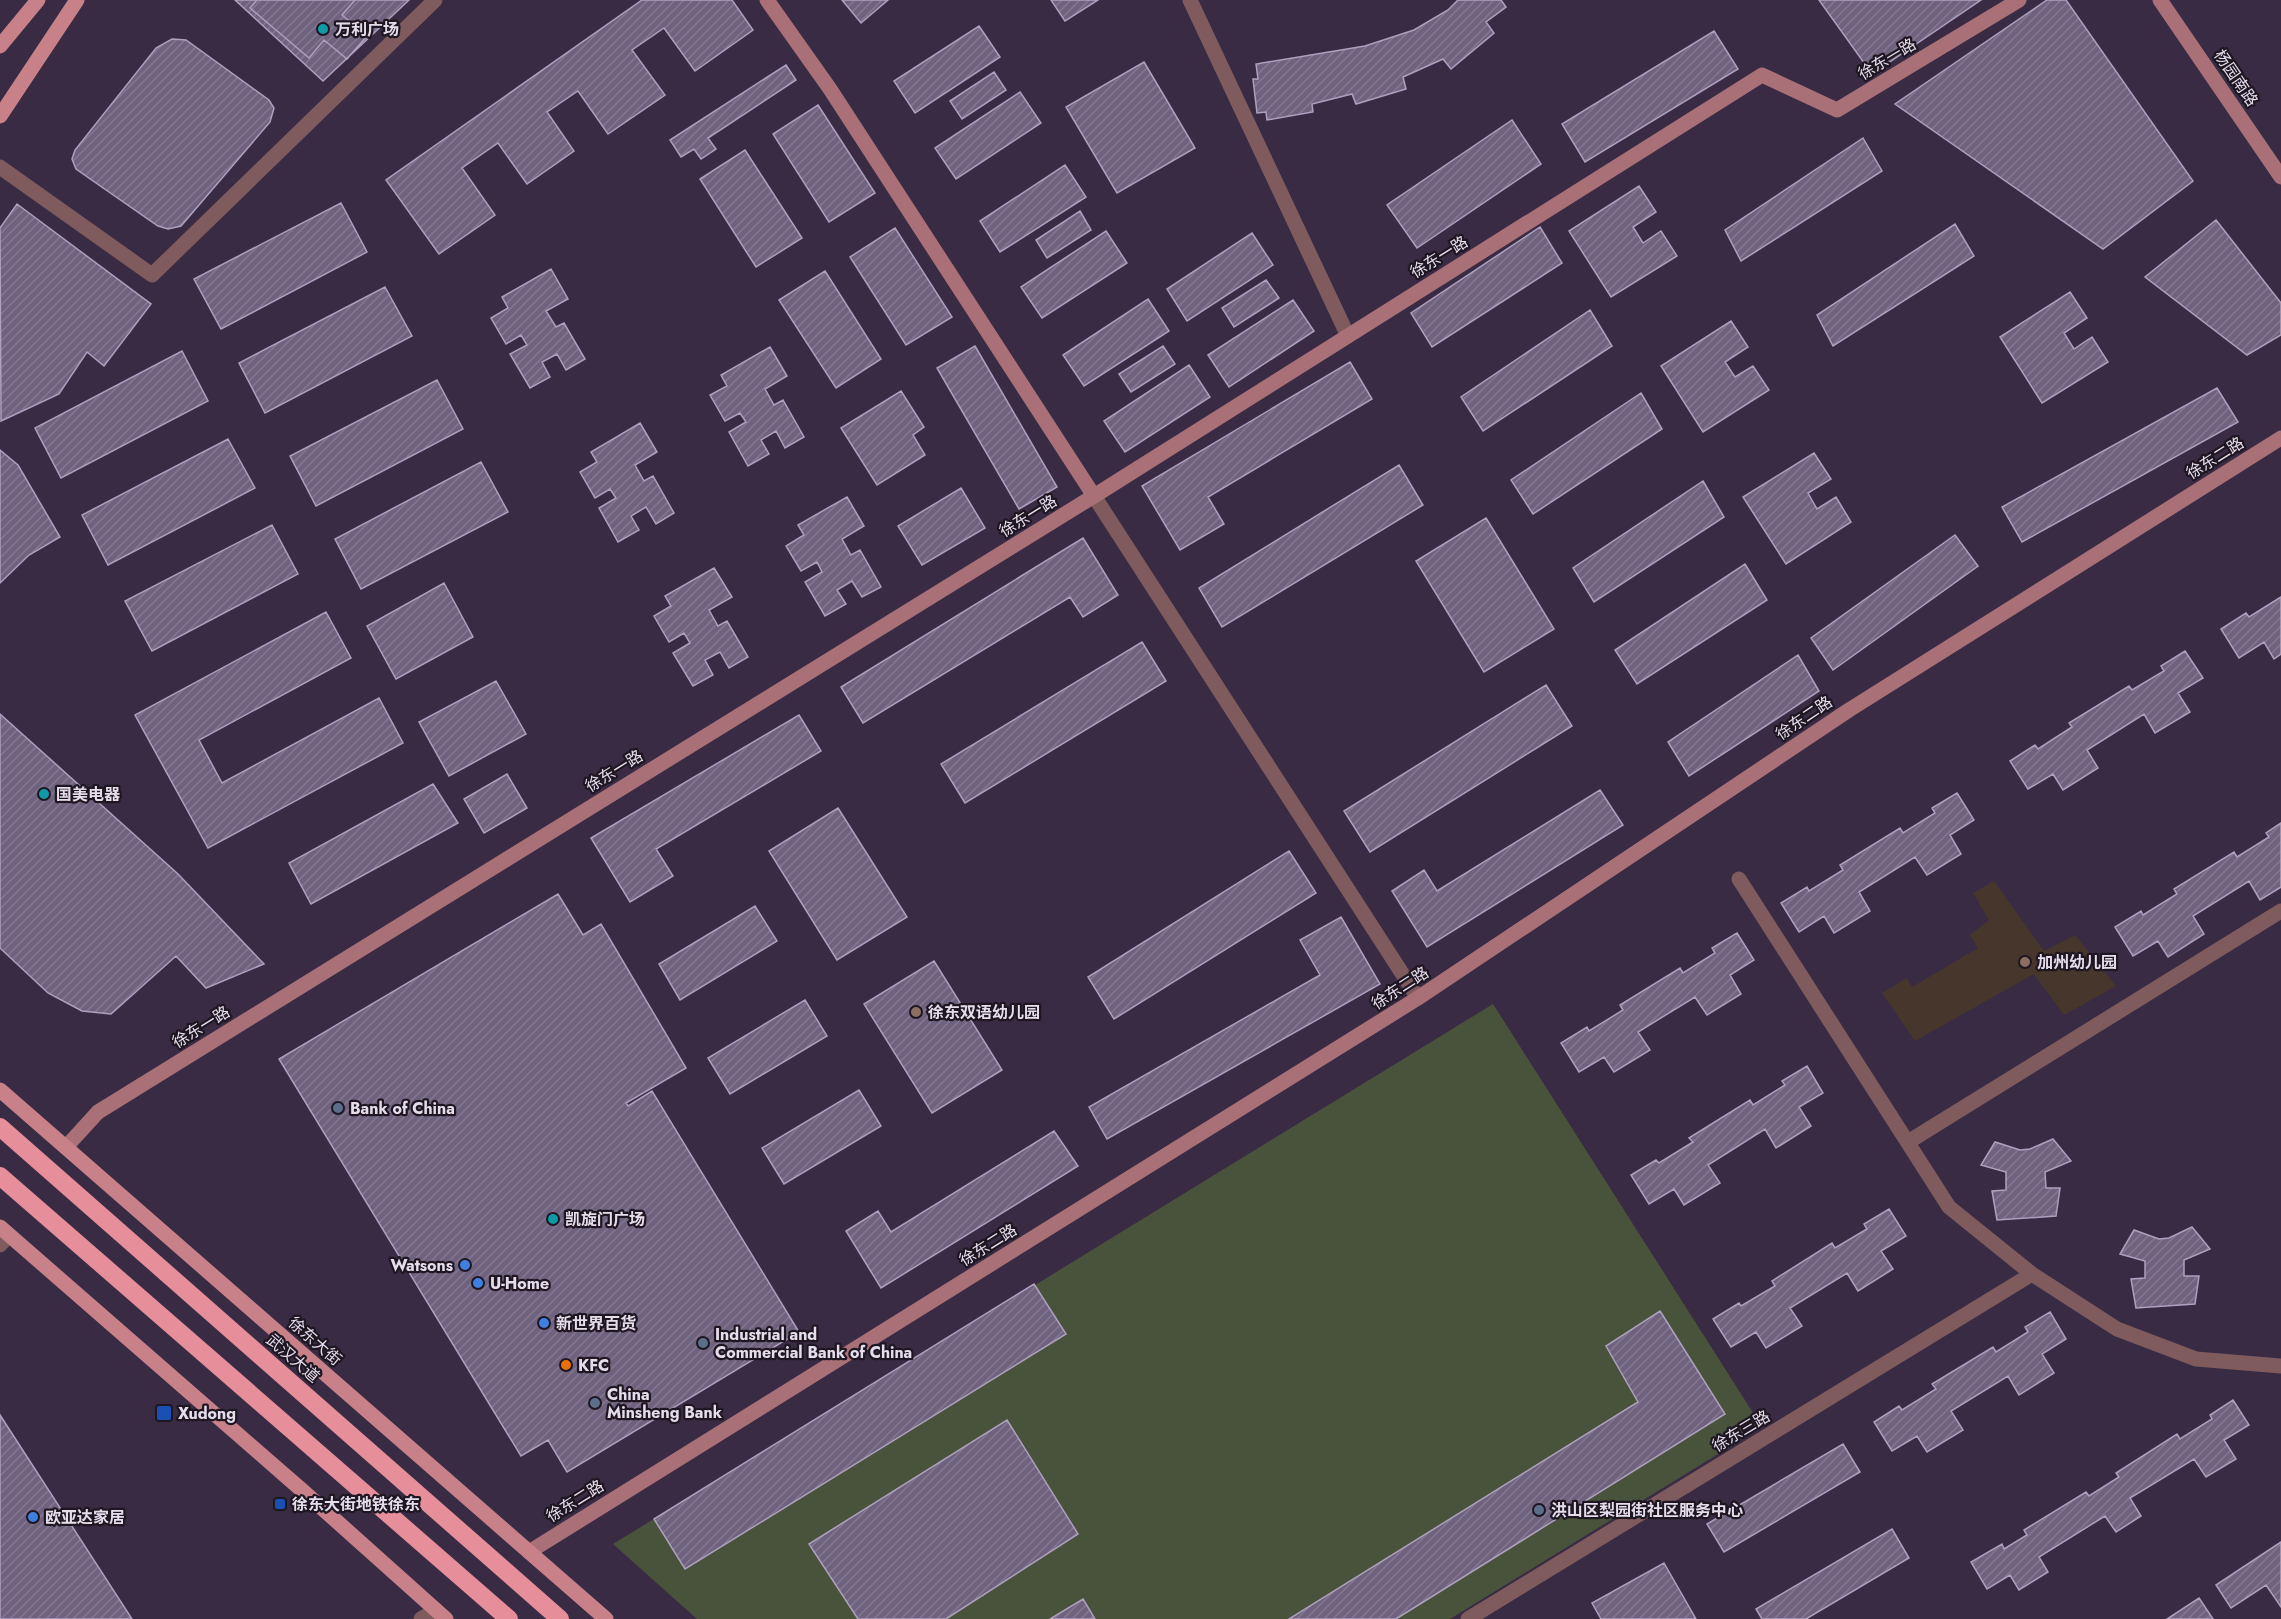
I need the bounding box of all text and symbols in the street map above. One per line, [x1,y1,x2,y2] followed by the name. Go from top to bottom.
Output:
[335,18,399,41] place label: 万利广场
[316,22,330,36] marker: 万利广场
[1854,33,1920,85] street label: 徐东一路
[2209,45,2263,111] street label: 杨园南路
[1406,230,1472,284] street label: 徐东一路
[2182,431,2248,485] street label: 徐东二路
[995,489,1061,543] street label: 徐东一路
[1771,691,1837,745] street label: 徐东二路
[581,744,647,798] street label: 徐东一路
[56,783,120,806] place label: 国美电器
[37,787,51,801] marker: 国美电器
[2037,951,2117,974] place label: 加州幼儿园
[2018,955,2032,969] marker: 加州幼儿园
[1367,961,1433,1015] street label: 徐东二路
[168,1000,234,1054] street label: 徐东一路
[928,1001,1040,1024] place label: 徐东双语幼儿园
[909,1005,923,1019] marker: 徐东双语幼儿园
[350,1097,455,1120] place label: Bank of China
[331,1101,345,1115] marker: Bank of China
[565,1208,645,1231] place label: 凯旋门广场
[546,1212,560,1226] marker: 凯旋门广场
[955,1218,1021,1272] street label: 徐东二路
[391,1254,453,1277] place label: Watsons
[458,1258,472,1272] marker: Watsons
[490,1272,549,1295] place label: U-Home
[471,1276,485,1290] marker: U-Home
[283,1311,347,1371] street label: 徐东大街
[556,1312,636,1335] place label: 新世界百货
[537,1316,551,1330] marker: 新世界百货
[715,1323,912,1364] place label: Industrial and Commercial Bank of China
[261,1328,325,1388] street label: 武汉大道
[696,1336,710,1350] marker: Industrial and Commercial Bank of China
[578,1354,609,1377] place label: KFC
[559,1358,573,1372] marker: KFC
[607,1383,723,1424] place label: China Minsheng Bank
[588,1396,602,1410] marker: China Minsheng Bank
[178,1402,236,1425] place label: Xudong
[155,1404,173,1422] marker: Xudong
[1708,1405,1774,1457] street label: 徐东三路
[542,1474,608,1528] street label: 徐东二路
[292,1493,420,1516] place label: 徐东大街地铁徐东
[273,1497,287,1511] marker: 徐东大街地铁徐东
[1551,1499,1743,1522] place label: 洪山区梨园街社区服务中心
[1532,1503,1546,1517] marker: 洪山区梨园街社区服务中心
[45,1506,125,1529] place label: 欧亚达家居
[26,1510,40,1524] marker: 欧亚达家居

